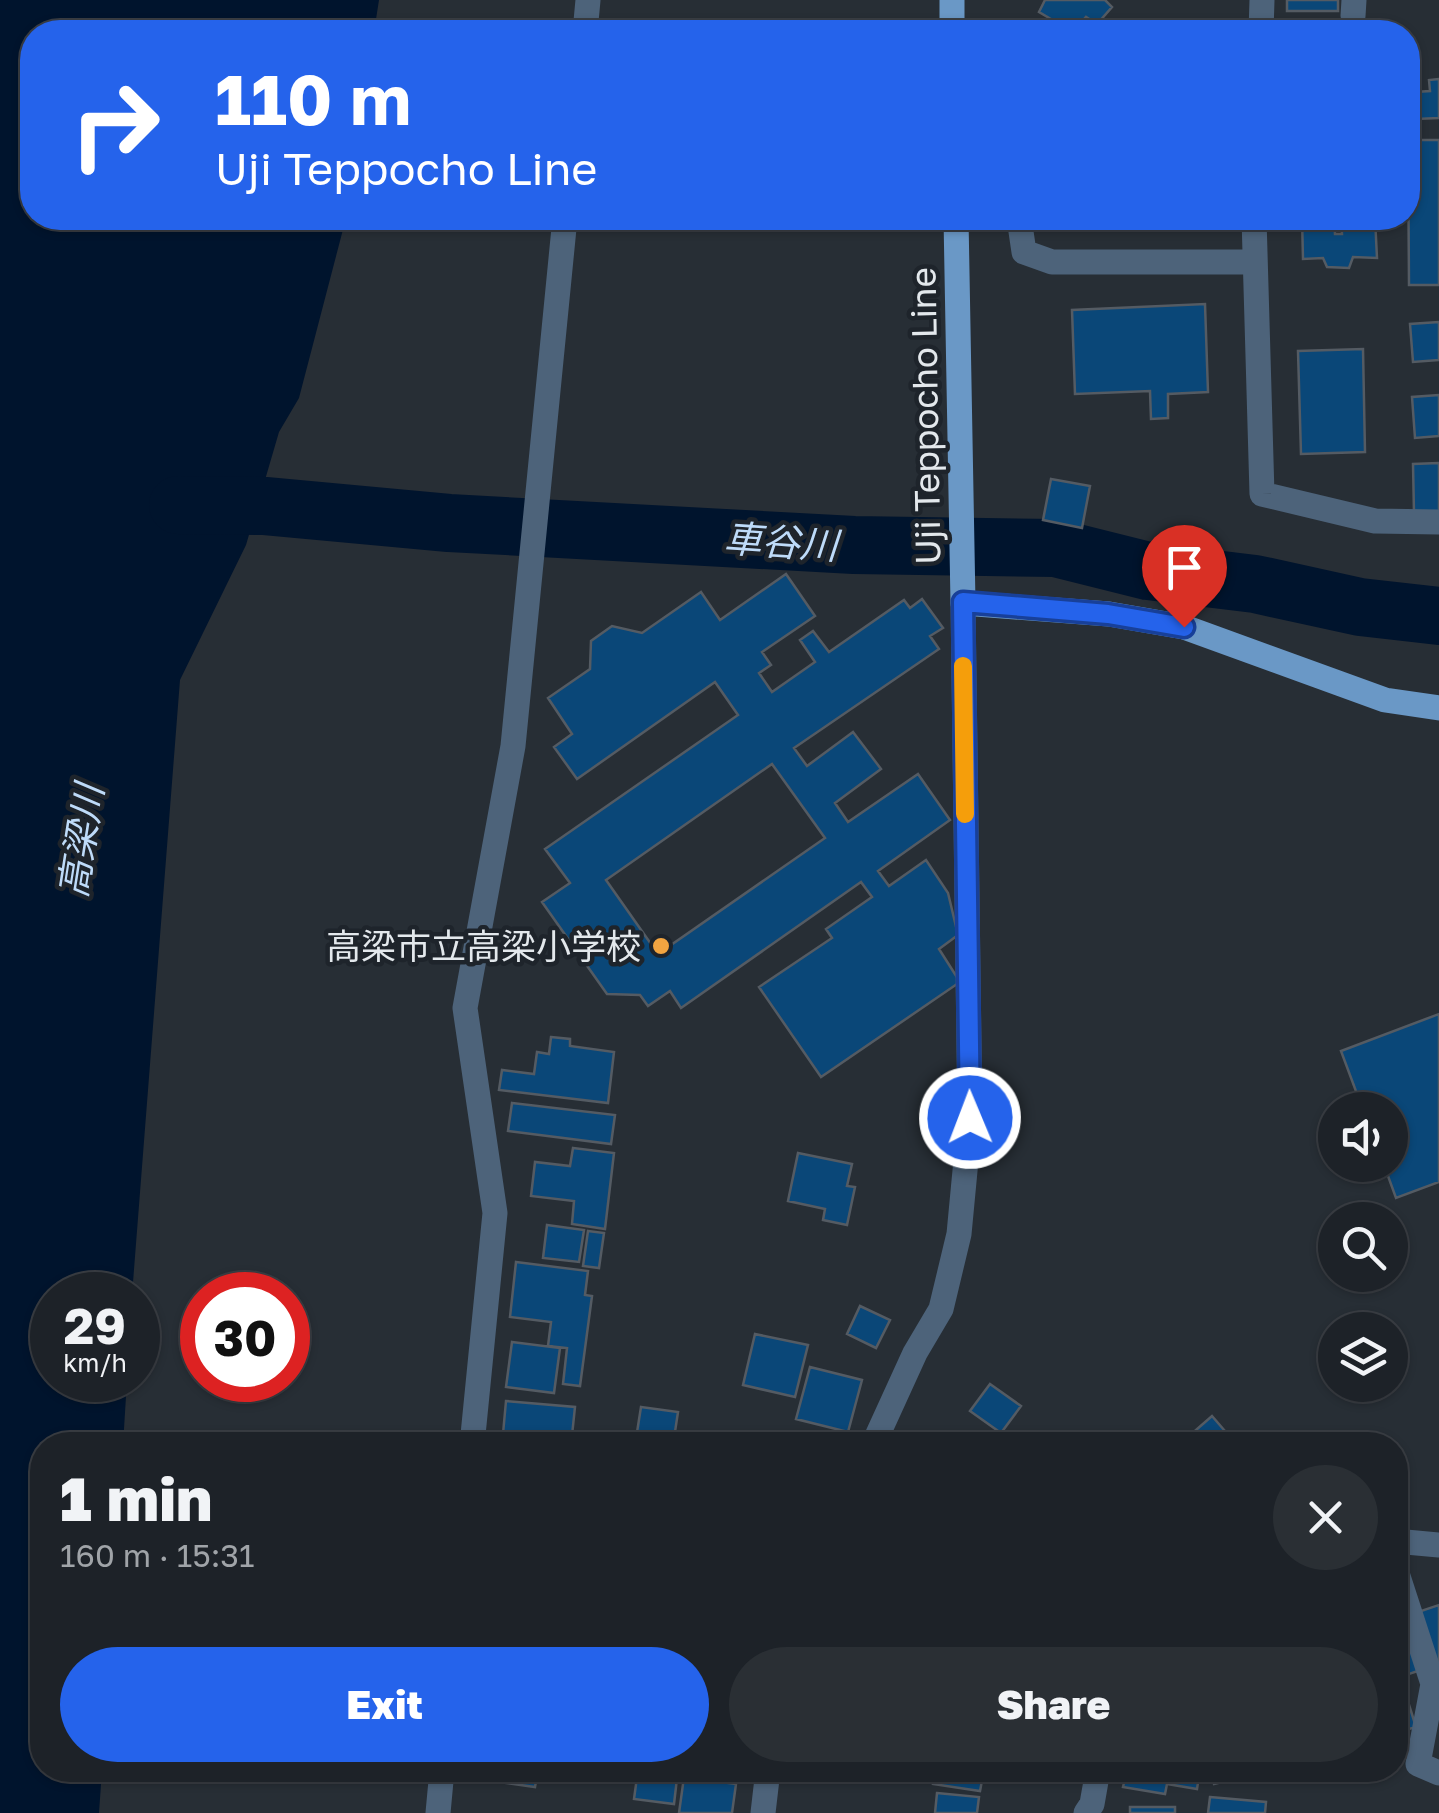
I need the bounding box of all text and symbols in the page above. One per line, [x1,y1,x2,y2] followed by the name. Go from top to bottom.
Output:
[215,56,411,140] text: 110 m
[50,60,180,190] icon: right
[215,141,597,195] text: Uji Teppocho Line
[901,267,949,565] street label: Uji Teppocho Line
[723,515,843,568] water label: 車谷川
[1142,525,1227,628] pin
[1157,540,1212,595] icon: arrive
[49,777,112,901] water label: 高梁川
[326,925,641,967] place label: 高梁市立高梁小学校
[650,935,672,957] marker: 高梁市立高梁小学校
[918,1066,1022,1170] position arrow
[1318,1092,1408,1402] map controls
[1318,1092,1408,1182] button: sound
[1318,1202,1408,1292] button: search
[180,1272,310,1402] speed limit sign: 30
[64,1295,126,1355] text: 29
[1318,1312,1408,1402] button: layers
[63,1347,127,1378] text: km/h
[60,1462,212,1534] text: 1 min
[1273,1465,1378,1570] button: close
[60,1536,255,1574] text: 160 m · 15:31
[60,1647,709,1762] button: Exit
[729,1647,1378,1762] button: Share

